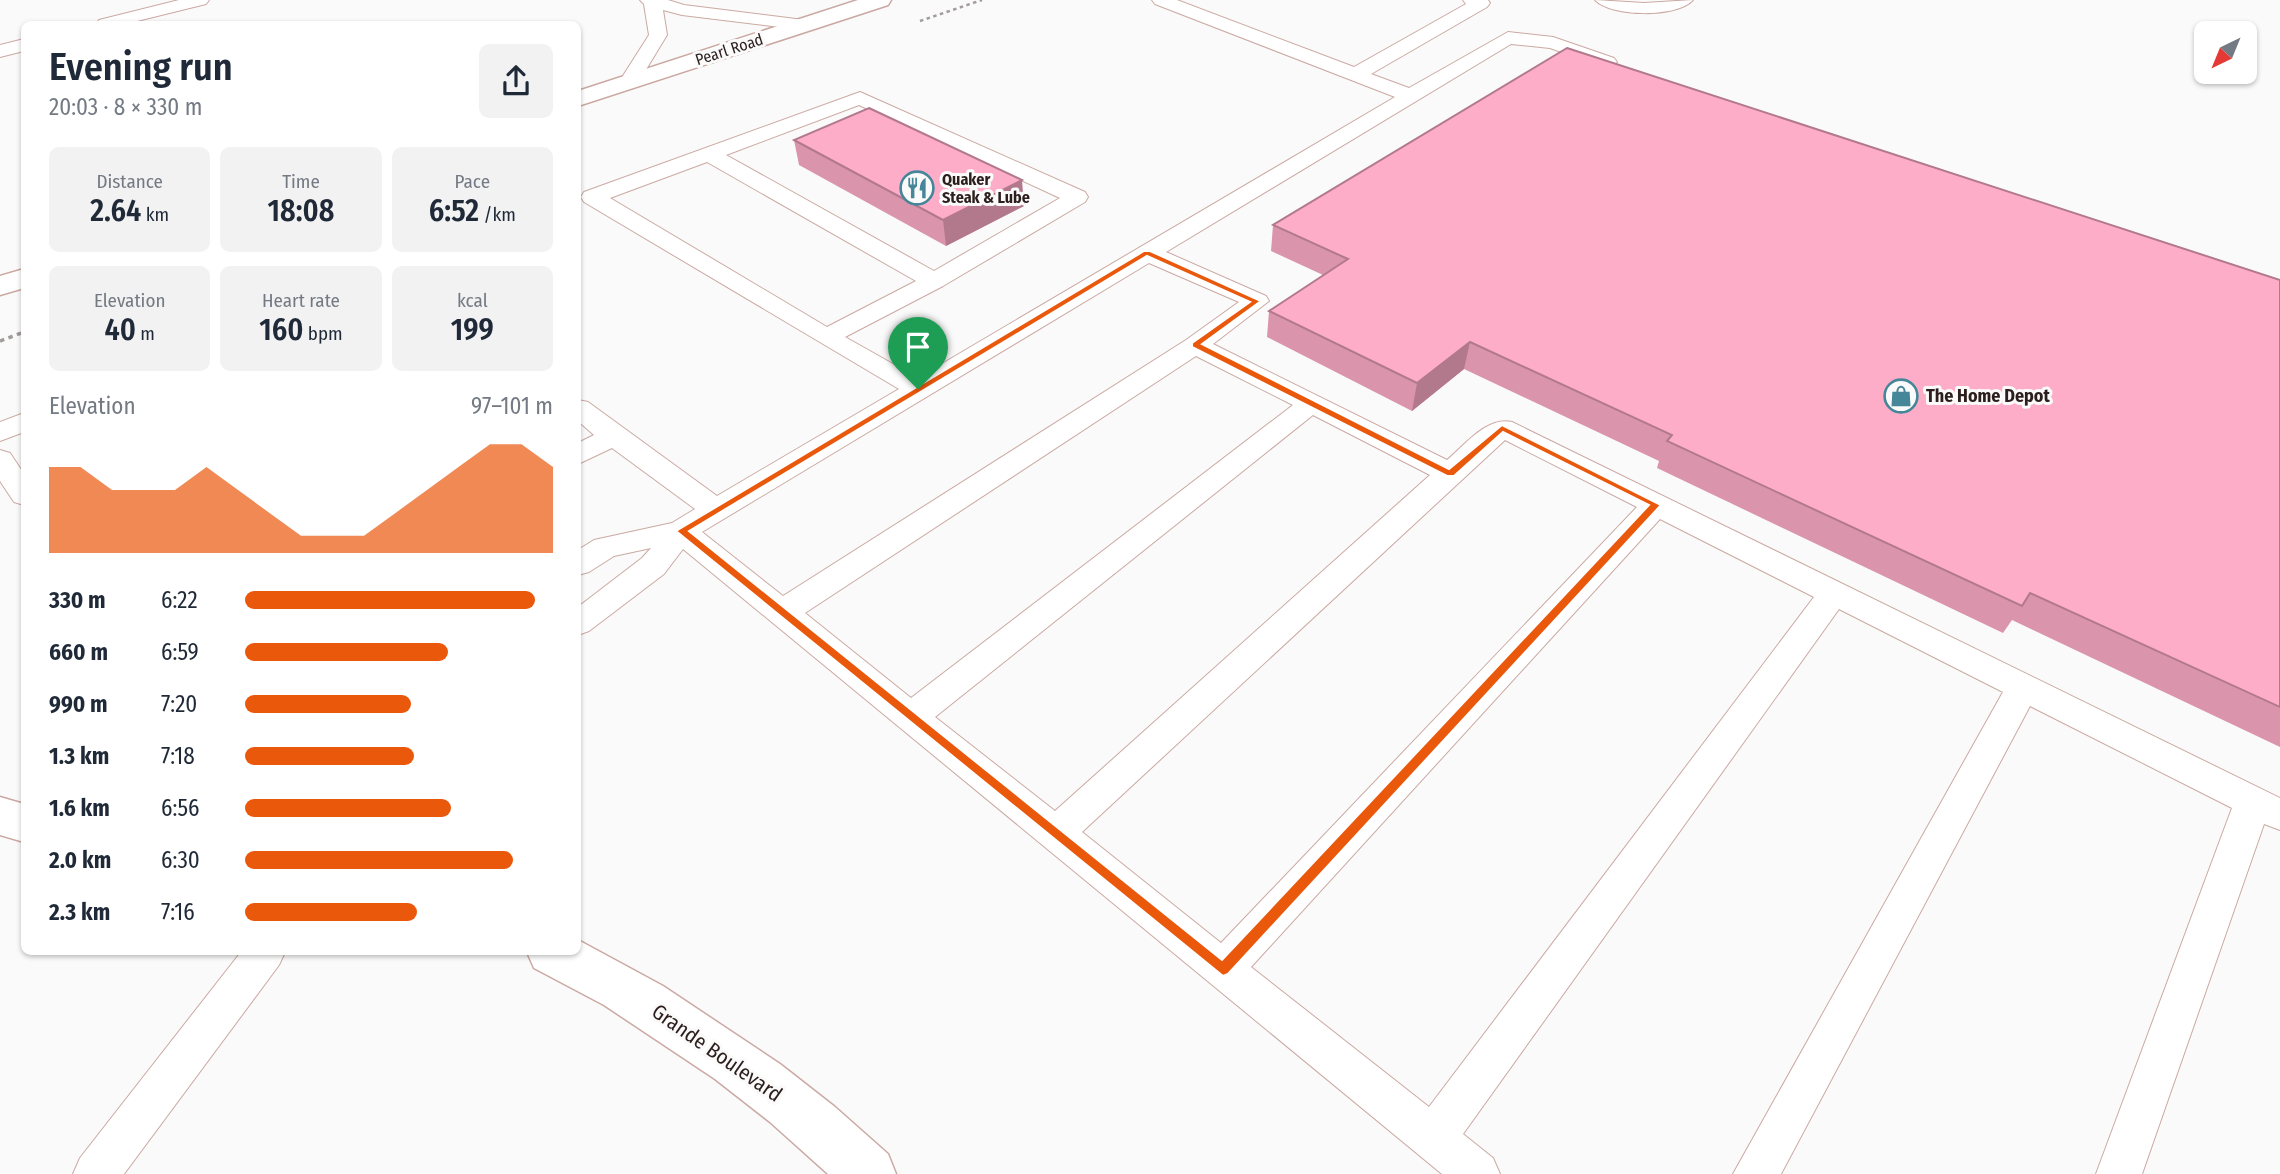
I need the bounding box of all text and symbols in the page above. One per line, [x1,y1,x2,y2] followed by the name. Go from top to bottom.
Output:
[2194,21,2258,84] north arrow
[2194,21,2257,84] map controls
[693,30,765,69] street label: Pearl Road
[49,44,233,90] text: Evening run
[479,44,553,118] button: share
[49,93,202,121] text: 20:03 · 8 × 330 m
[898,169,936,207] restaurant icon: Quaker Steak & Lube
[96,170,163,193] text: Distance
[282,170,320,193] text: Time
[455,170,490,193] text: Pace
[942,170,1030,207] place label: Quaker Steak & Lube
[90,193,141,229] text: 2.64
[268,193,334,229] text: 18:08
[429,193,479,229] text: 6:52
[141,203,169,226] text: km
[479,203,516,226] text: /km
[94,289,165,312] text: Elevation
[262,289,340,312] text: Heart rate
[457,289,488,312] text: kcal
[104,312,136,348] text: 40
[259,312,303,348] text: 160
[451,312,494,348] text: 199
[888,317,948,389] pin
[136,322,155,345] text: m
[303,322,343,345] text: bpm
[899,328,937,366] icon: arrive
[1882,377,1920,415] shop icon: The Home Depot
[1926,385,2050,407] place label: The Home Depot
[49,392,136,420] text: Elevation
[471,392,553,420] text: 97–101 m
[49,586,106,614] text: 330 m
[161,586,198,614] text: 6:22
[49,638,108,666] text: 660 m
[161,638,199,666] text: 6:59
[49,690,108,718] text: 990 m
[161,690,197,718] text: 7:20
[49,742,109,770] text: 1.3 km
[161,742,195,770] text: 7:18
[49,794,110,822] text: 1.6 km
[161,794,199,822] text: 6:56
[49,846,111,874] text: 2.0 km
[161,846,200,874] text: 6:30
[49,898,110,926] text: 2.3 km
[161,898,195,926] text: 7:16
[647,998,787,1108] street label: Grande Boulevard

